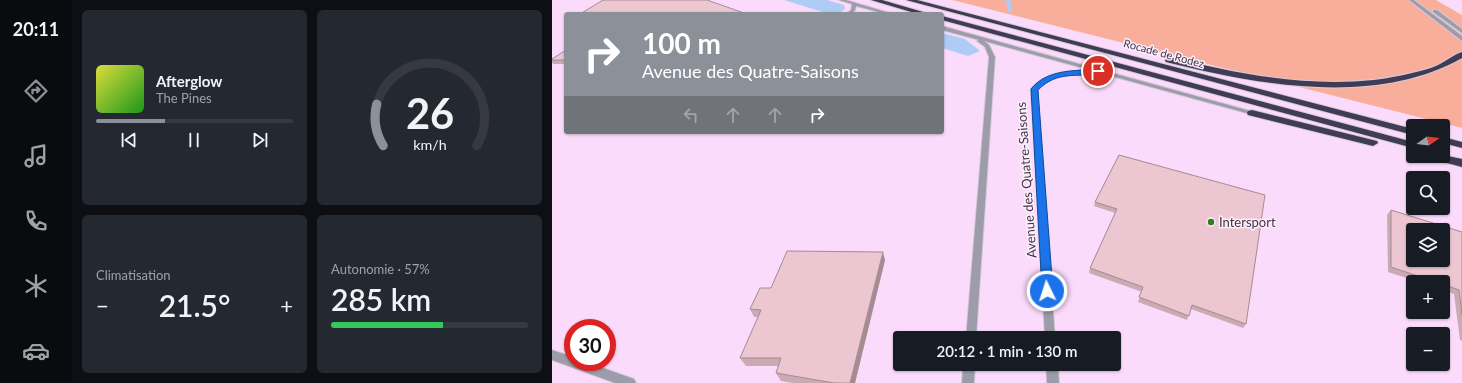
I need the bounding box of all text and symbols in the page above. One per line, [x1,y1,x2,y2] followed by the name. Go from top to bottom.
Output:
[13,18,59,40] text: 20:11
[642,26,721,60] text: 100 m
[576,28,628,80] icon: right
[1122,36,1206,70] street label: Rocade de Rodez
[1081,54,1115,88] pin
[642,60,859,82] text: Avenue des Quatre-Saisons
[1087,60,1109,82] icon: arrive
[156,72,222,90] text: Afterglow
[22,77,50,105] icon: directions
[405,87,454,137] text: 26
[156,90,212,106] text: The Pines
[1013,101,1039,259] street label: Avenue des Quatre-Saisons
[680,104,702,126] icon: left
[722,104,744,126] icon: ahead
[764,104,786,126] icon: ahead
[806,104,828,126] icon: right
[1406,119,1450,163] north arrow
[1406,119,1450,371] map controls
[118,129,140,151] icon: previous
[183,129,205,151] icon: pause
[249,129,271,151] icon: next
[413,135,446,152] text: km/h
[22,142,50,170] icon: music
[1406,171,1450,215] button: search
[22,207,50,235] icon: phone
[1219,214,1276,230] place label: Intersport
[1206,217,1216,227] marker: Intersport
[1406,223,1450,267] button: layers
[331,261,430,277] text: Autonomie · 57%
[96,267,171,283] text: Climatisation
[1026,270,1068,312] position arrow
[22,272,50,300] icon: climate
[1406,275,1450,319] button: +
[331,281,431,317] text: 285 km
[159,287,230,323] text: 21.5°
[96,292,109,319] text: −
[280,292,293,319] text: +
[564,319,616,371] speed limit sign: 30
[1406,327,1450,371] button: −
[22,337,50,365] icon: car
[937,342,1077,360] text: 20:12 · 1 min · 130 m

